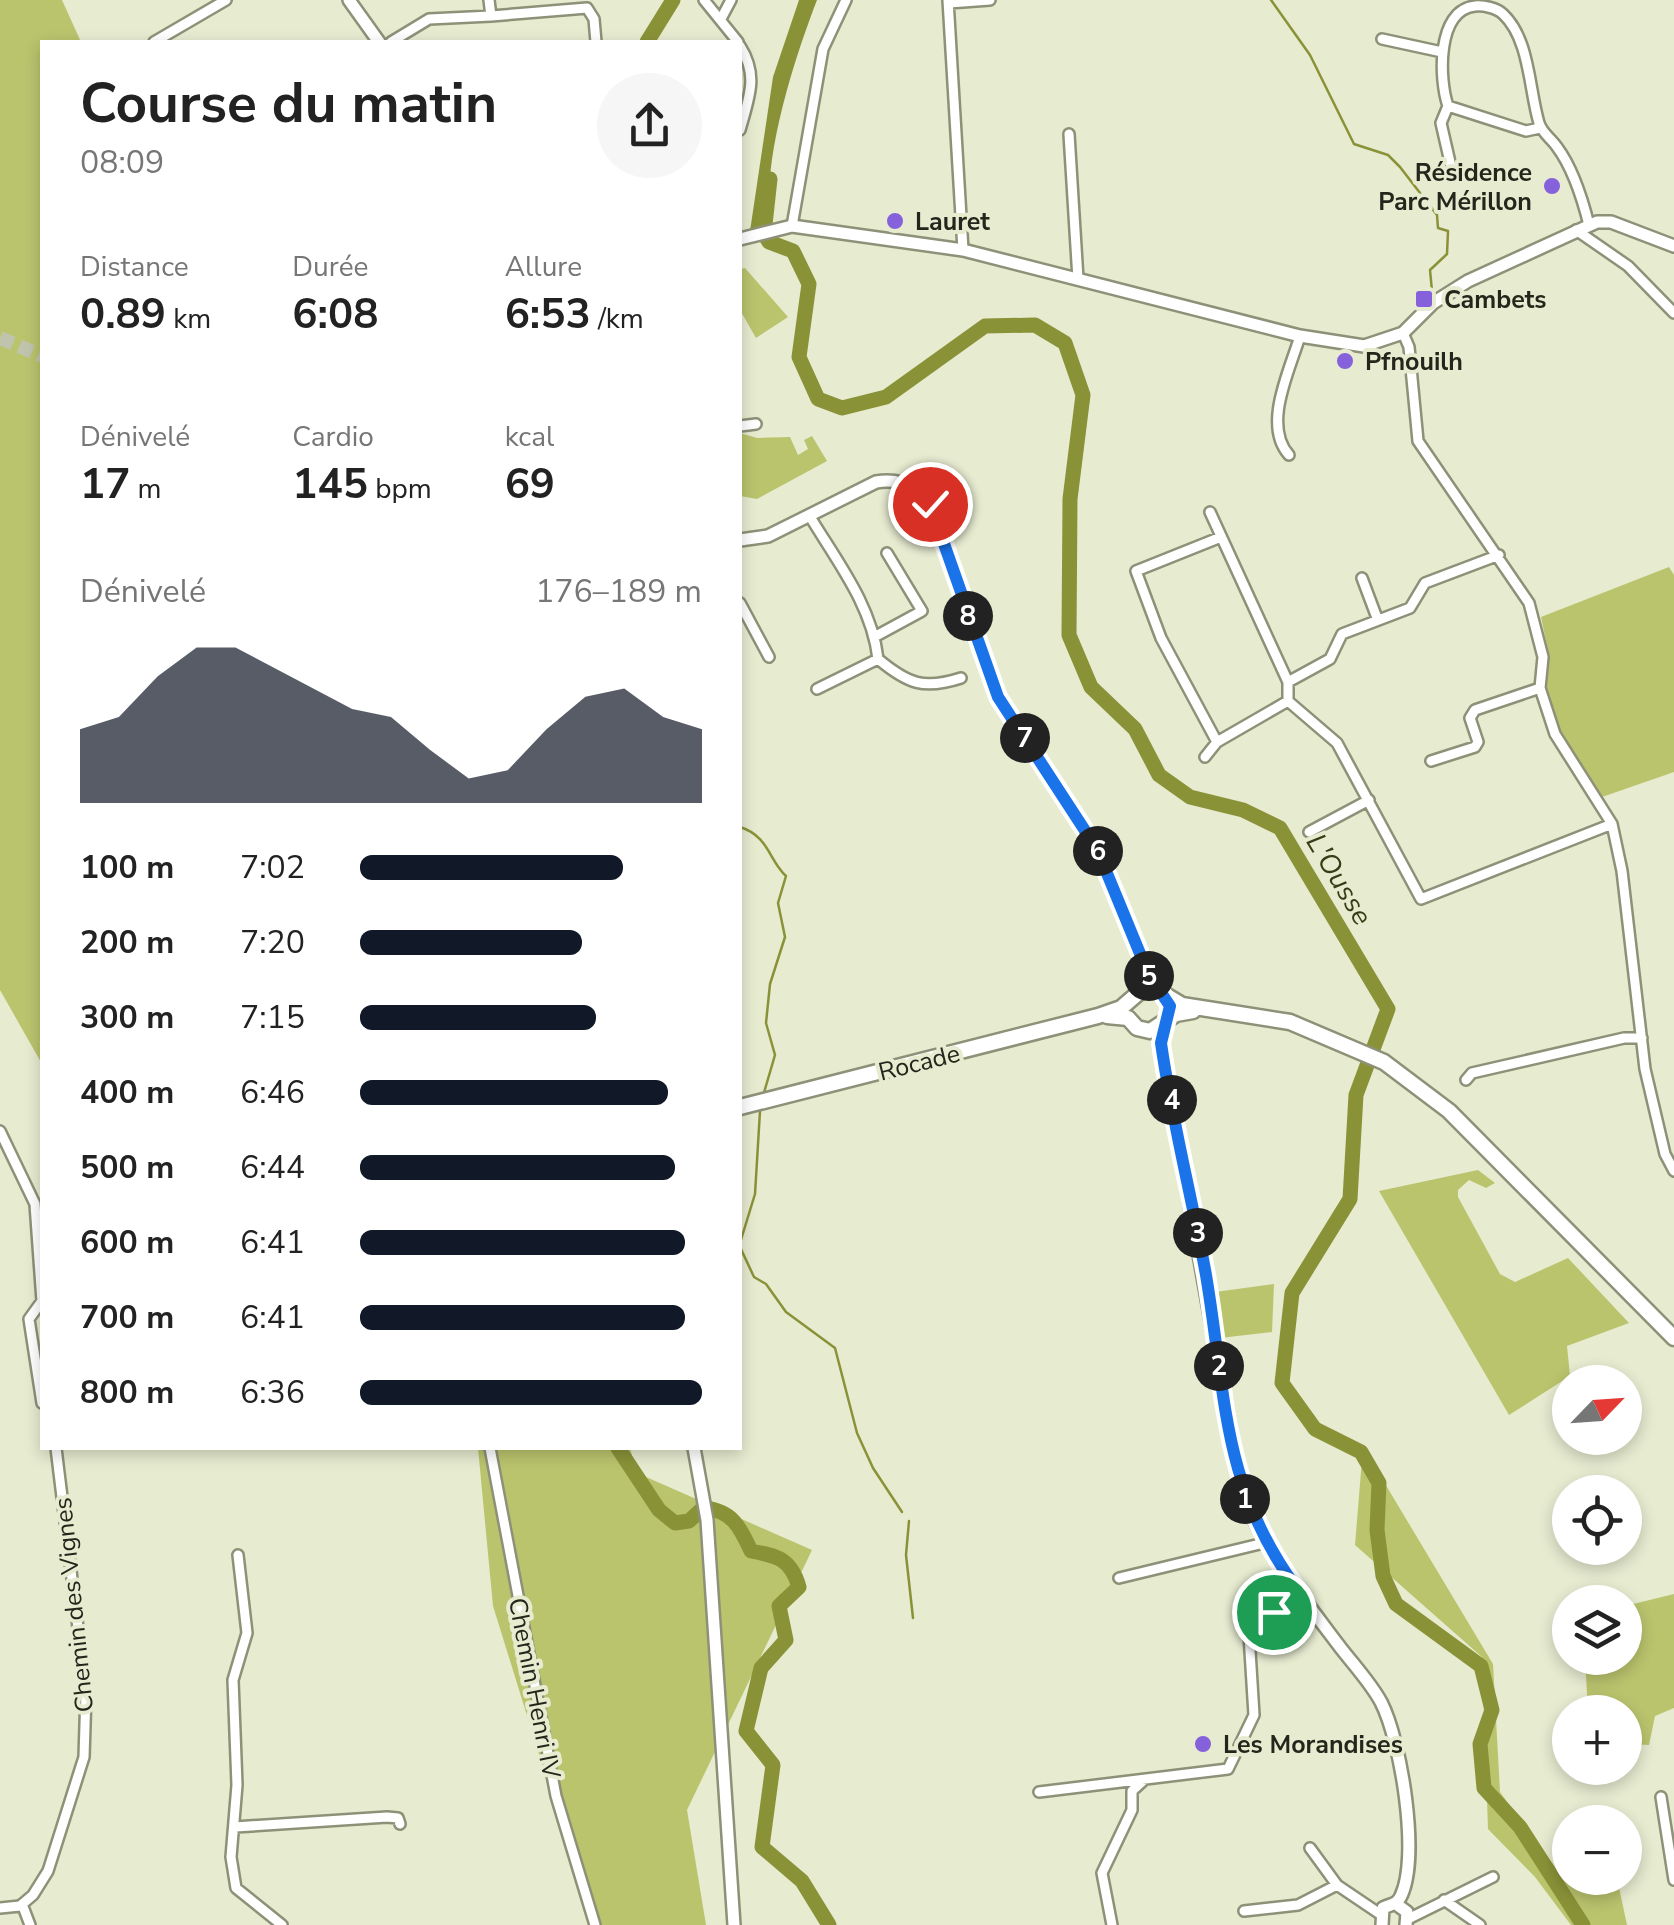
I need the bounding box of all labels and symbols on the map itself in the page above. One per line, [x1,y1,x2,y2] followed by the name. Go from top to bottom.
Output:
[1378,156,1532,219] place label: Résidence Parc Mérillon
[1541,175,1563,197] marker: Résidence Parc Mérillon
[915,205,990,239] place label: Lauret
[884,210,906,232] marker: Lauret
[1444,283,1546,317] place label: Cambets
[1413,288,1435,310] marker: Cambets
[1365,345,1463,379] place label: Pfnouilh
[1334,350,1356,372] marker: Pfnouilh
[888,462,973,547] pin
[943,591,993,641] pin: 8
[1000,713,1050,763] pin: 7
[1073,826,1123,876] pin: 6
[1297,827,1381,932] water label: L'Ousse
[1124,951,1174,1001] pin: 5
[875,1036,964,1089] street label: Rocade
[1147,1075,1197,1125] pin: 4
[1173,1208,1223,1258] pin: 3
[1194,1341,1244,1391] pin: 2
[1552,1365,1642,1455] north arrow
[1220,1474,1270,1524] pin: 1
[46,1496,102,1714] street label: Chemin des Vignes
[1232,1570,1317,1655] pin
[500,1595,568,1782] street label: Chemin Henri IV
[1223,1728,1403,1762] place label: Les Morandises
[1192,1733,1214,1755] marker: Les Morandises

